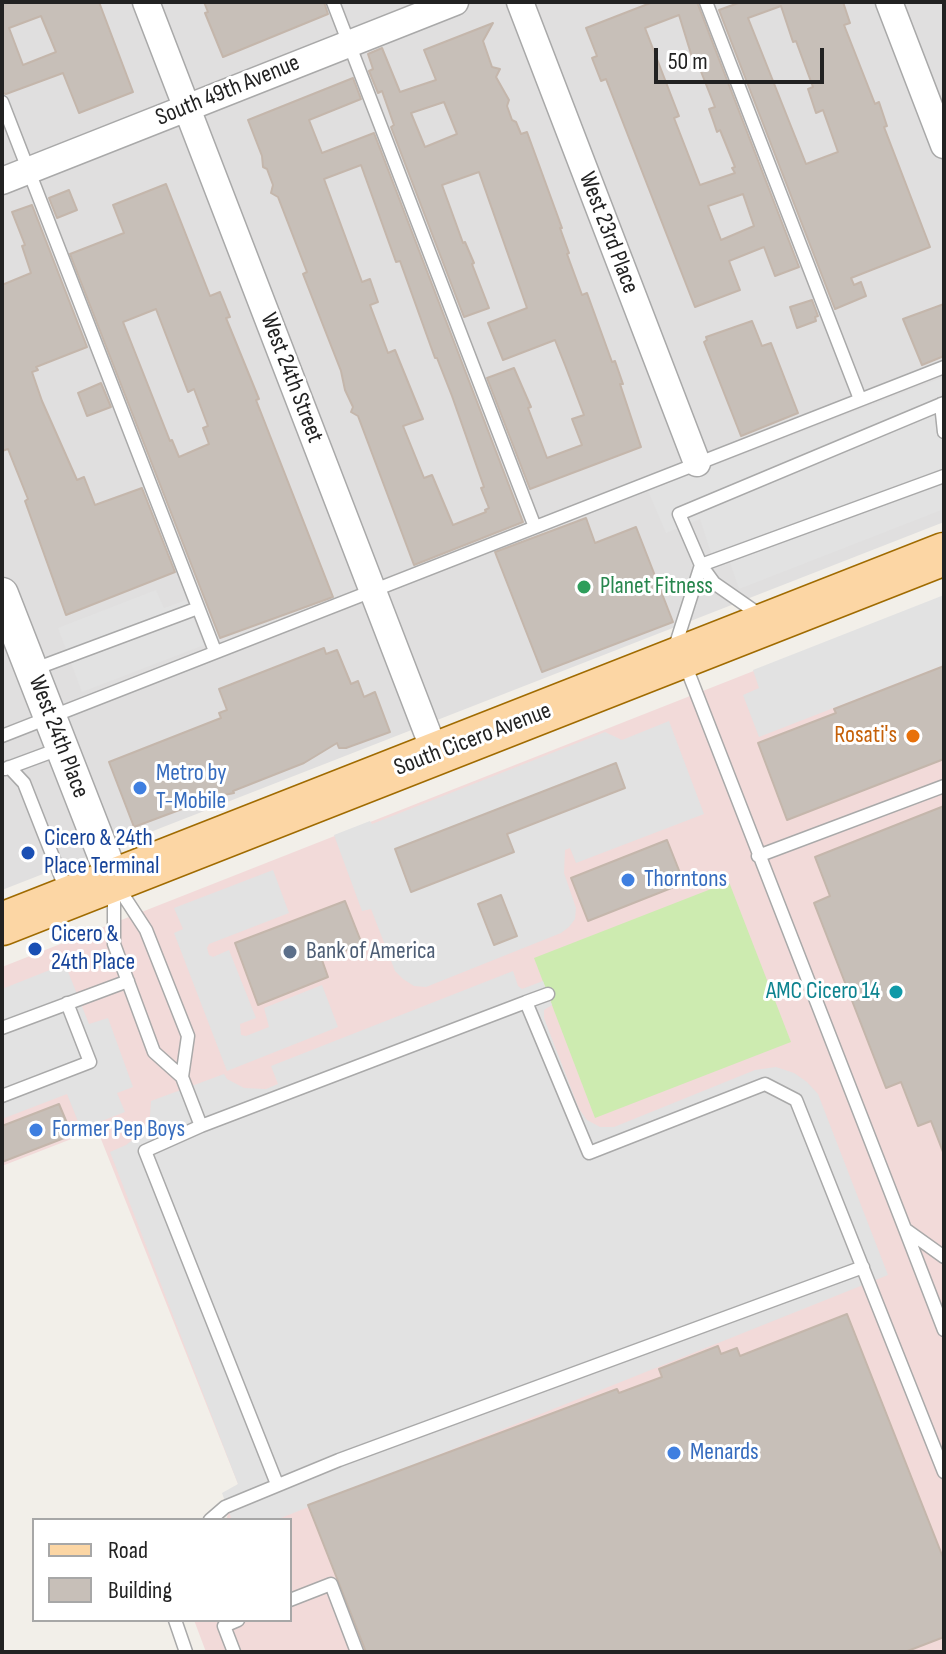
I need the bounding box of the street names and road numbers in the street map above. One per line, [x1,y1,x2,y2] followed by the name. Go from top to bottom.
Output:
[152,49,304,133] street label: South 49th Avenue
[572,168,644,298] street label: West 23rd Place
[253,309,329,447] street label: West 24th Street
[21,672,95,802] street label: West 24th Place
[390,697,556,783] street label: South Cicero Avenue

